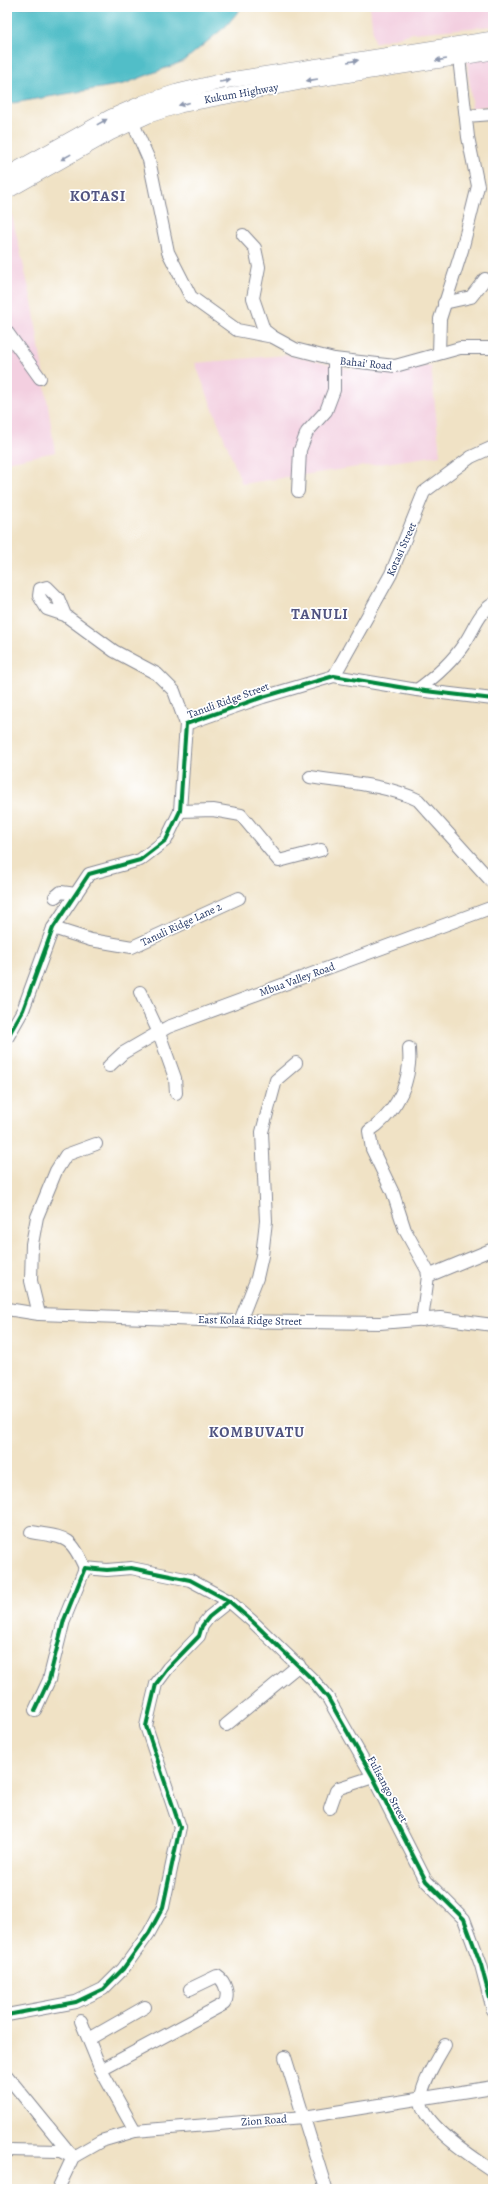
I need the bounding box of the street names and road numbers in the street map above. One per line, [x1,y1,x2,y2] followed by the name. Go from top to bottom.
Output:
[203,80,280,107] street label: Kukum Highway
[339,353,393,374] street label: Bahai' Road
[383,520,420,579] street label: Kotasi Street
[185,679,271,722] street label: Tanuli Ridge Street
[138,899,224,950] street label: Tanuli Ridge Lane 2
[257,959,337,1000] street label: Mbua Valley Road
[198,1312,303,1329] street label: East Kolaá Ridge Street
[364,1753,412,1825] street label: Fulisango Street
[241,2111,288,2130] street label: Zion Road

